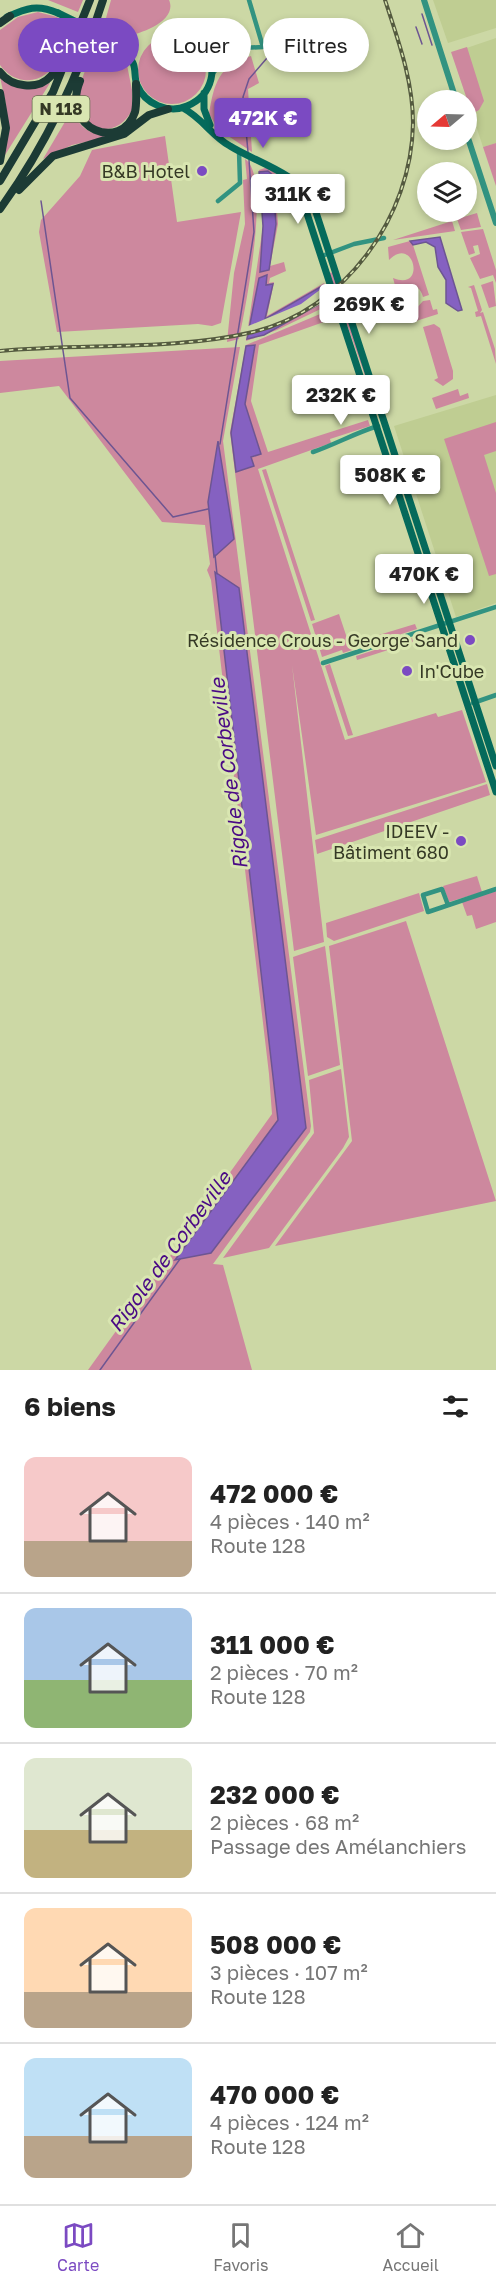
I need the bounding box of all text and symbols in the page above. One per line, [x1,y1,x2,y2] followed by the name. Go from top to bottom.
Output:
[18,18,139,72] chip: Acheter
[151,18,251,72] chip: Louer
[263,18,369,72] chip: Filtres
[417,90,477,150] north arrow
[417,90,477,222] map controls
[32,96,90,122] road number: N 118
[214,98,312,149] pin: 472K €
[228,105,298,129] text: 472K €
[101,160,190,182] place label: B&B Hotel
[417,162,477,222] button: layers
[195,164,209,178] marker: B&B Hotel
[249,174,347,225] pin: 311K €
[265,181,331,205] text: 311K €
[320,284,418,335] pin: 269K €
[333,291,405,315] text: 269K €
[292,375,390,426] pin: 232K €
[306,382,376,406] text: 232K €
[341,455,439,506] pin: 508K €
[354,462,426,486] text: 508K €
[375,554,473,605] pin: 470K €
[389,561,459,585] text: 470K €
[187,629,458,651] place label: Résidence Crous - George Sand
[463,633,477,647] marker: Résidence Crous - George Sand
[419,660,484,682] place label: In'Cube
[400,664,414,678] marker: In'Cube
[204,675,253,871] water label: Rigole de Corbeville
[333,820,449,863] place label: IDEEV - Bâtiment 680
[454,834,468,848] marker: IDEEV - Bâtiment 680
[103,1165,237,1337] water label: Rigole de Corbeville
[439,1390,472,1423] icon: filters
[24,1391,116,1422] text: 6 biens
[210,1478,338,1509] text: 472 000 €
[72,1481,144,1553] icon: home
[210,1509,370,1533] text: 4 pièces · 140 m²
[210,1533,306,1557] text: Route 128
[210,1629,335,1660] text: 311 000 €
[72,1632,144,1704] icon: home
[210,1660,358,1684] text: 2 pièces · 70 m²
[210,1684,306,1708] text: Route 128
[210,1779,340,1810] text: 232 000 €
[72,1782,144,1854] icon: home
[210,1810,359,1834] text: 2 pièces · 68 m²
[210,1834,466,1858] text: Passage des Amélanchiers
[210,1929,341,1960] text: 508 000 €
[72,1932,144,2004] icon: home
[210,1960,368,1984] text: 3 pièces · 107 m²
[210,1984,306,2008] text: Route 128
[210,2079,339,2110] text: 470 000 €
[72,2082,144,2154] icon: home
[210,2110,369,2134] text: 4 pièces · 124 m²
[210,2134,306,2158] text: Route 128
[57,2219,99,2275] tab: Carte
[213,2219,268,2275] tab: Favoris
[383,2219,439,2275] tab: Accueil

